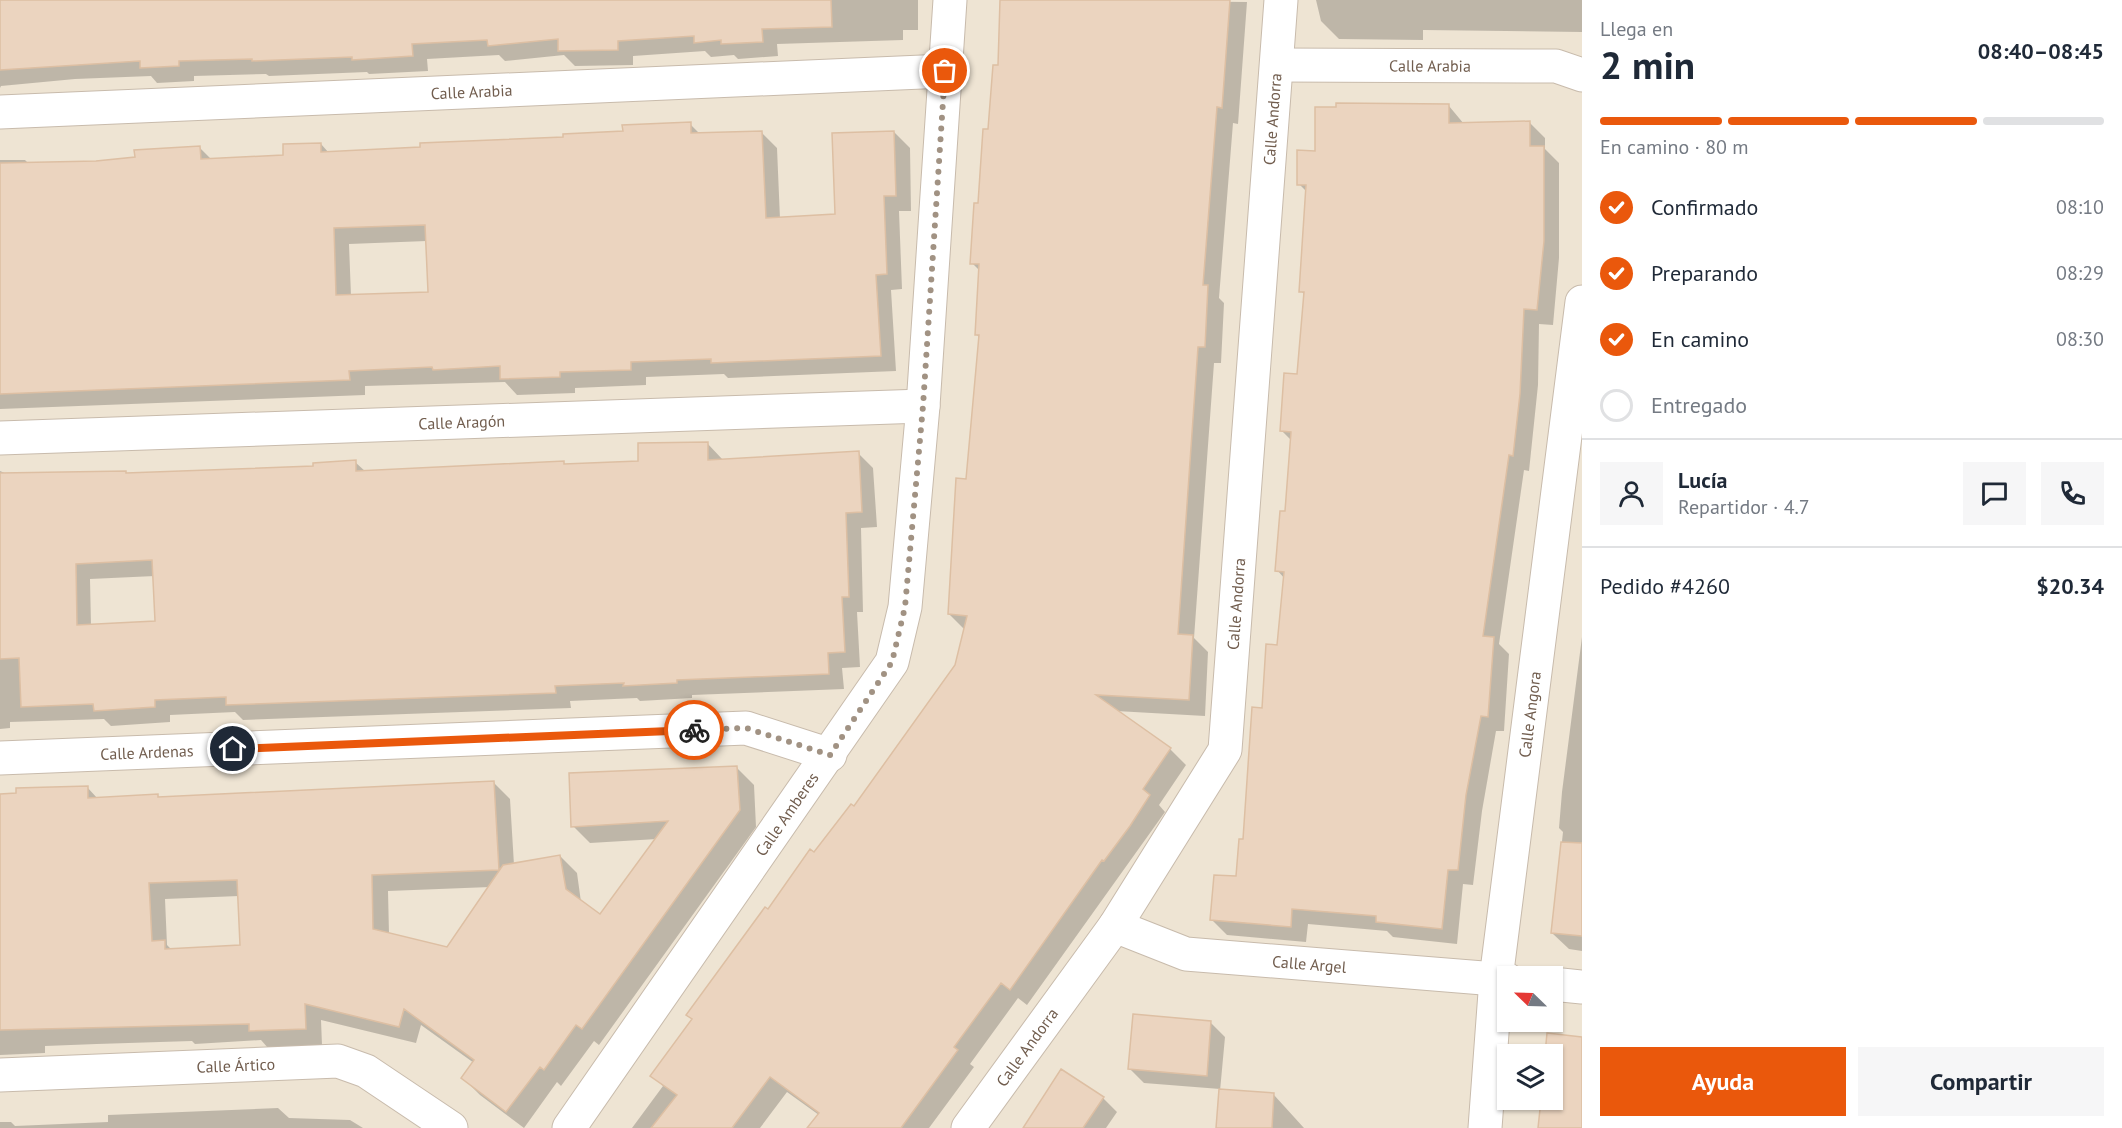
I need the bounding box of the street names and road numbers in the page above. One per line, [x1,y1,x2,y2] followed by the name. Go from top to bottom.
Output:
[1389,55,1471,76] street label: Calle Arabia
[1259,72,1286,166] street label: Calle Andorra
[430,80,513,103] street label: Calle Arabia
[418,410,505,433] street label: Calle Aragón
[1223,557,1249,651] street label: Calle Andorra
[1514,670,1545,759] street label: Calle Angora
[100,740,194,764] street label: Calle Ardenas
[751,768,823,860] street label: Calle Amberes
[1271,951,1347,977] street label: Calle Argel
[992,1004,1062,1090] street label: Calle Andorra
[196,1054,275,1077] street label: Calle Ártico

